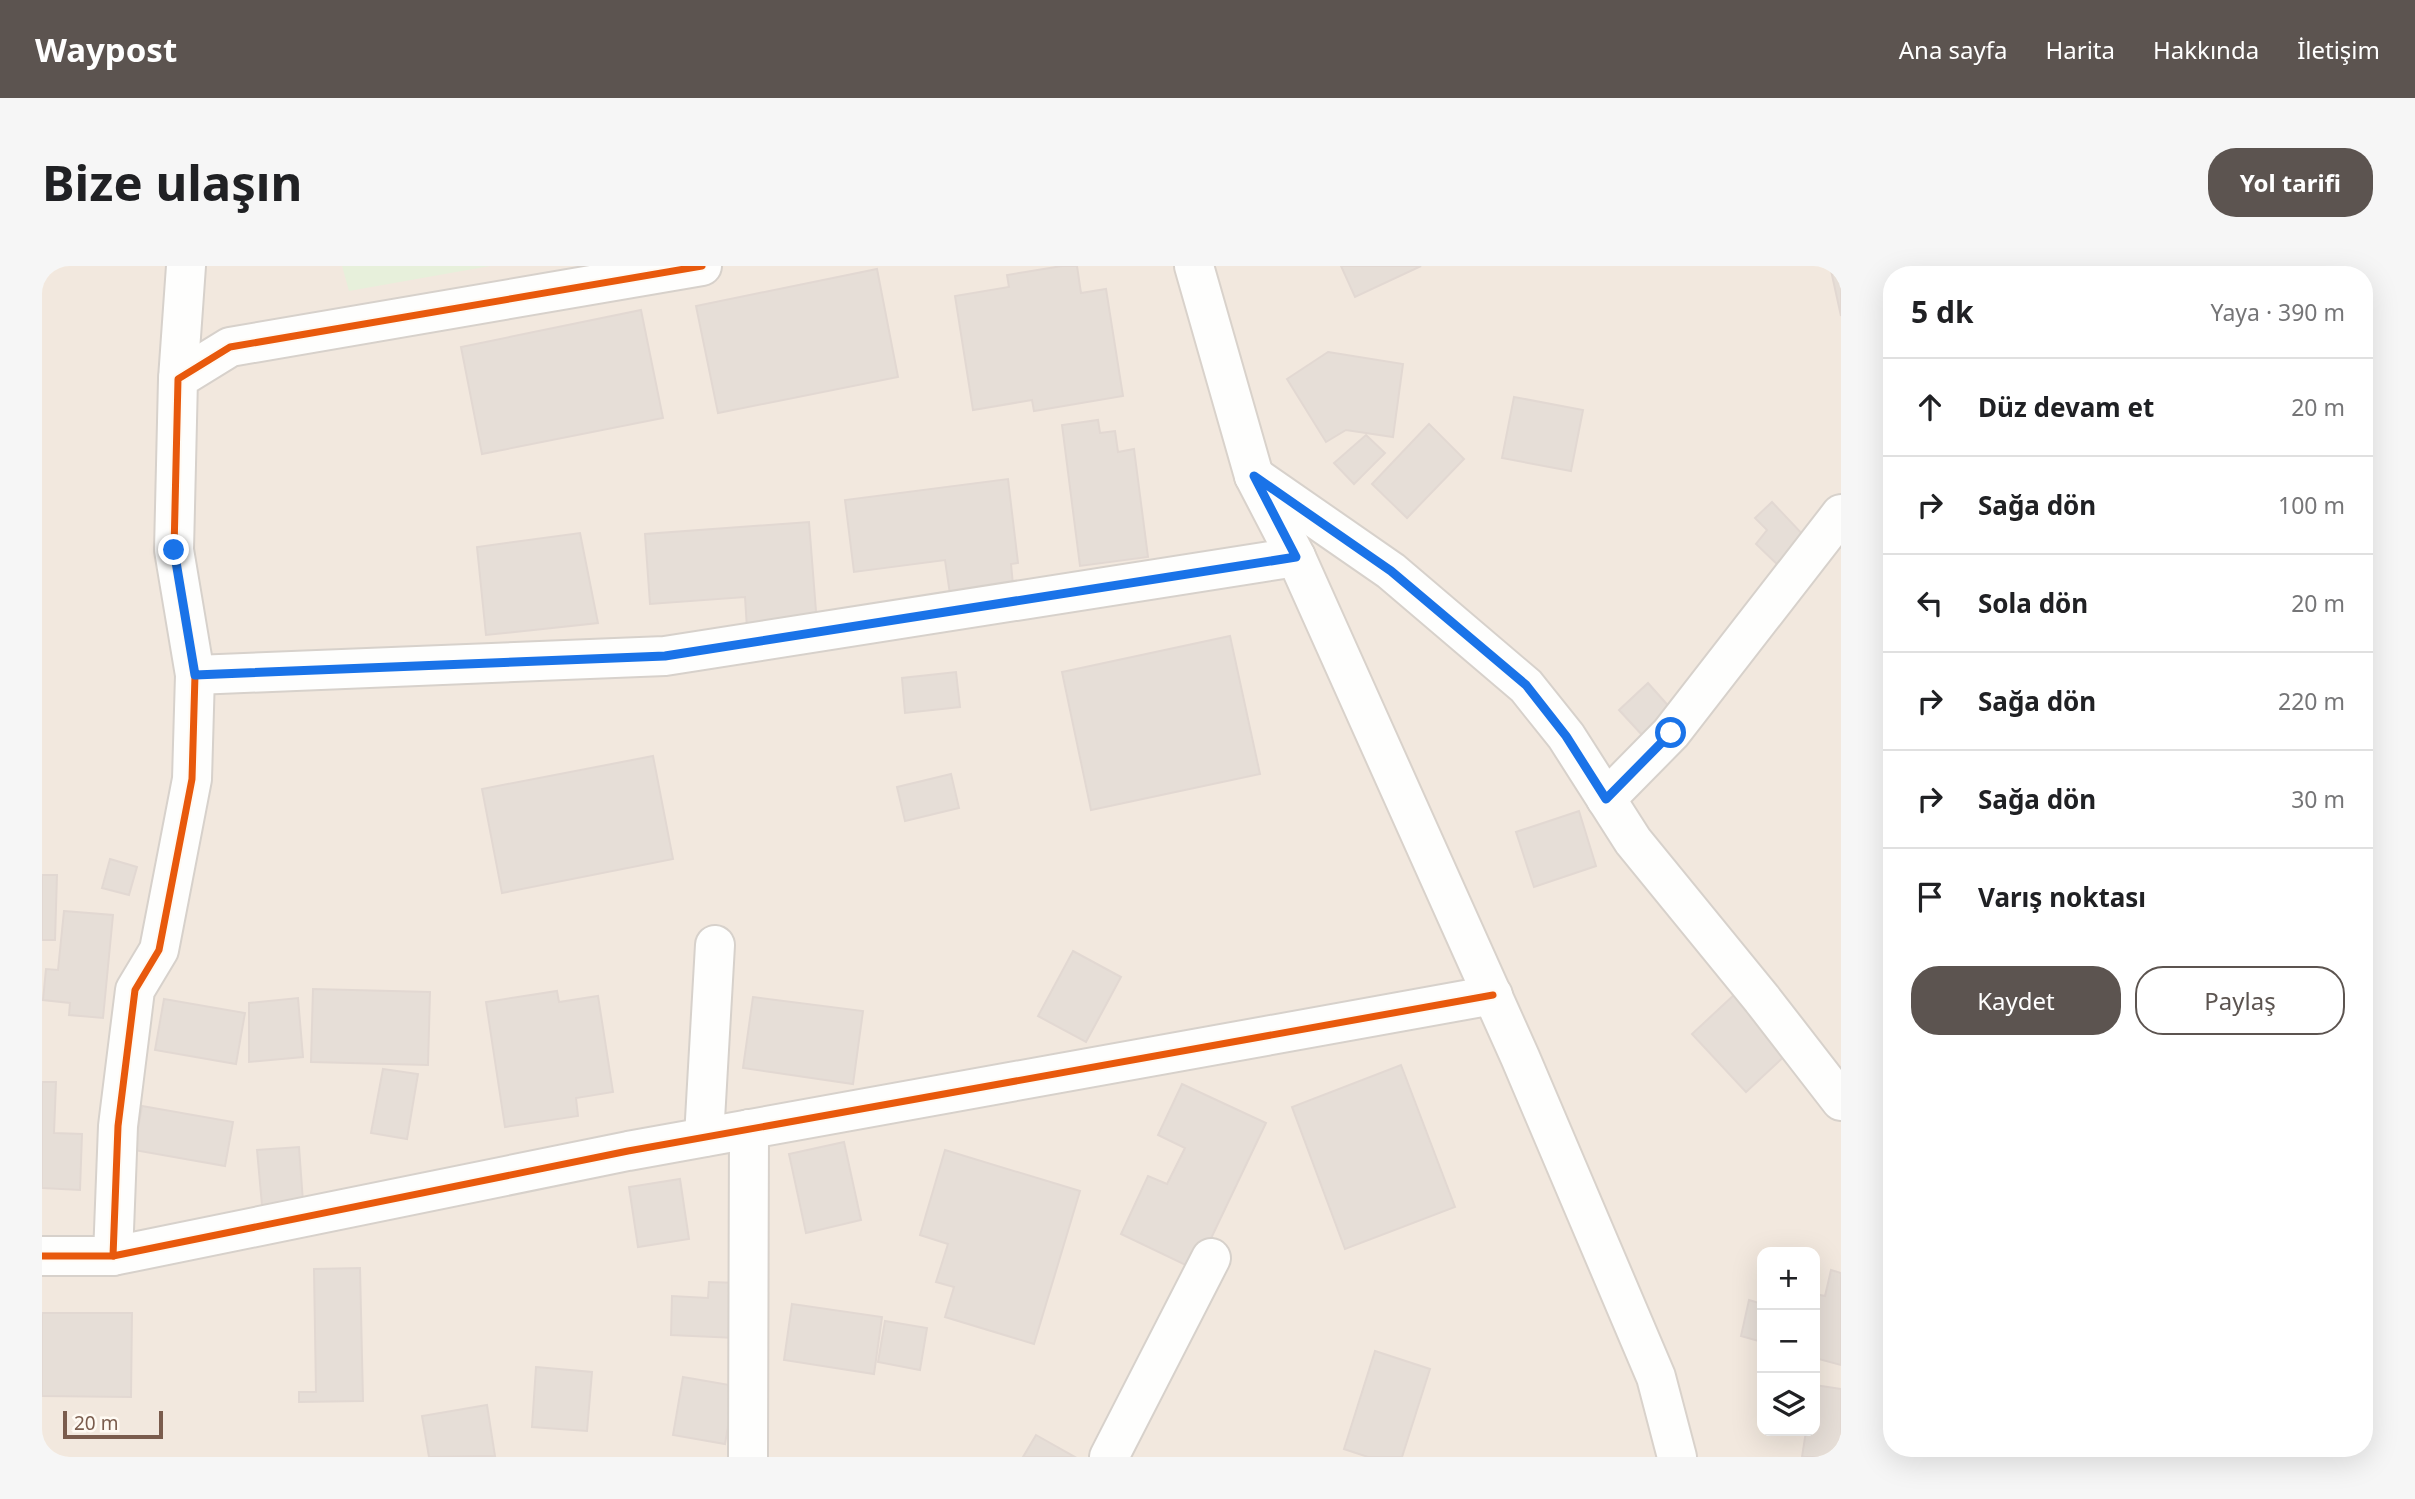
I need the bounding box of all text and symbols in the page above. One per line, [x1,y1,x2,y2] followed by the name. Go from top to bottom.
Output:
[35,27,177,72] text: Waypost
[1899,33,2008,66] text: Ana sayfa
[2046,33,2115,66] text: Harita
[2153,33,2259,66] text: Hakkında
[2297,33,2380,66] text: İletişim
[2208,148,2373,217] button: Yol tarifi
[42,149,302,215] text: Bize ulaşın
[1911,291,1974,332] text: 5 dk
[2211,296,2345,328] text: Yaya · 390 m
[1911,388,1949,426] icon: ahead
[1978,389,2154,425] text: Düz devam et
[2291,391,2345,423] text: 20 m
[1911,486,1949,524] icon: right
[1978,487,2096,523] text: Sağa dön
[2278,489,2345,521] text: 100 m
[158,534,189,565] route end
[1911,584,1949,622] icon: left
[1978,585,2088,621] text: Sola dön
[2291,587,2345,619] text: 20 m
[1911,682,1949,720] icon: right
[1978,683,2096,719] text: Sağa dön
[2278,685,2345,717] text: 220 m
[1655,717,1686,748] route start
[1911,780,1949,818] icon: right
[1978,781,2096,817] text: Sağa dön
[2291,783,2345,815] text: 30 m
[1911,878,1949,916] icon: arrive
[1978,879,2146,915] text: Varış noktası
[1911,966,2121,1035] button: Kaydet
[2135,966,2345,1035] button: Paylaş
[1757,1247,1820,1436] map controls
[1757,1247,1820,1310] button: +
[1757,1310,1820,1373] button: −
[1757,1373,1820,1436] button: layers
[63,1408,163,1440] scale bar
[74,1410,118,1436] text: 20 m

